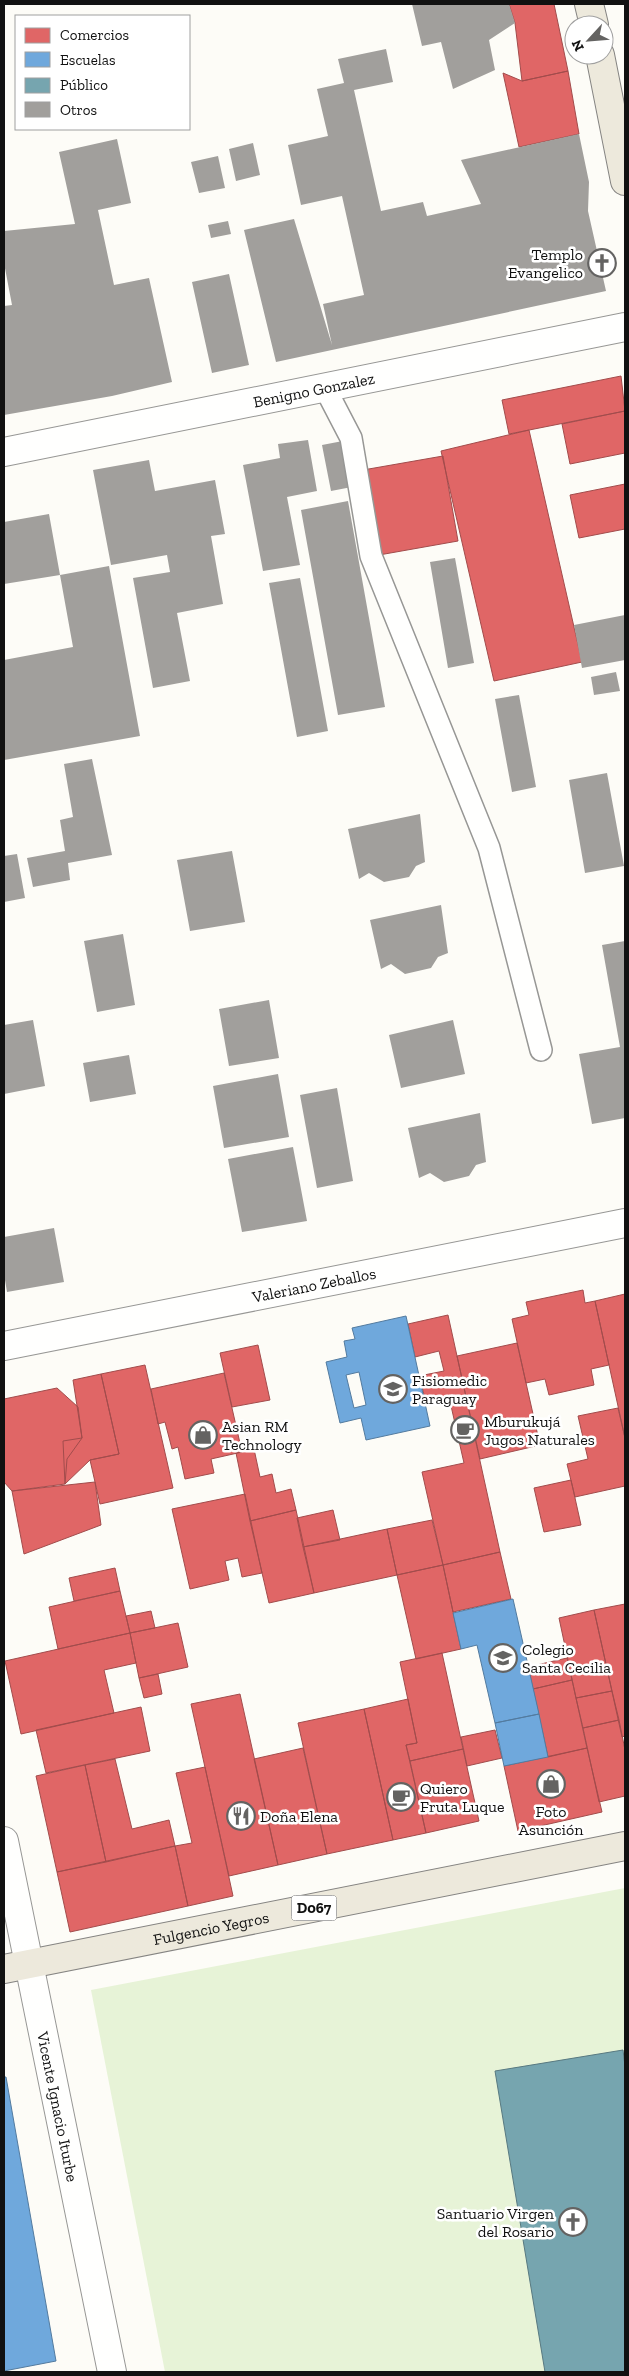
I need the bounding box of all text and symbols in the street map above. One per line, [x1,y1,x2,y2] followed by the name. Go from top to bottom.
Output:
[15,15,190,130] legend
[564,15,614,65] north arrow
[60,26,129,44] text: Comercios
[568,37,588,54] text: N
[60,51,116,69] text: Escuelas
[60,76,108,94] text: Público
[60,101,97,119] text: Otros
[508,245,583,282] place label: Templo Evangelico
[587,248,617,278] church icon: Templo Evangelico
[251,368,376,411] street label: Benigno Gonzalez
[249,1263,377,1306] street label: Valeriano Zeballos
[412,1371,487,1408] place label: Fisiomedic Paraguay
[378,1374,408,1404] school or university icon: Fisiomedic Paraguay
[484,1412,595,1449] place label: Mburukujá Jugos Naturales
[450,1415,480,1445] cafe icon: Mburukujá Jugos Naturales
[222,1417,302,1454] place label: Asian RM Technology
[188,1420,218,1450] shop icon: Asian RM Technology
[522,1640,611,1677] place label: Colegio Santa Cecilia
[488,1643,518,1673] school or university icon: Colegio Santa Cecilia
[536,1769,566,1799] shop icon: Foto Asunción
[420,1779,505,1816] place label: Quiero Fruta Luque
[386,1782,416,1812] cafe icon: Quiero Fruta Luque
[226,1801,256,1831] restaurant icon: Doña Elena
[519,1802,584,1839] place label: Foto Asunción
[260,1807,338,1826] place label: Doña Elena
[292,1896,336,1920] road number: D067
[151,1907,271,1949] street label: Fulgencio Yegros
[33,2029,83,2183] street label: Vicente Ignacio Iturbe
[437,2204,555,2241] place label: Santuario Virgen del Rosario
[558,2207,588,2237] church icon: Santuario Virgen del Rosario

